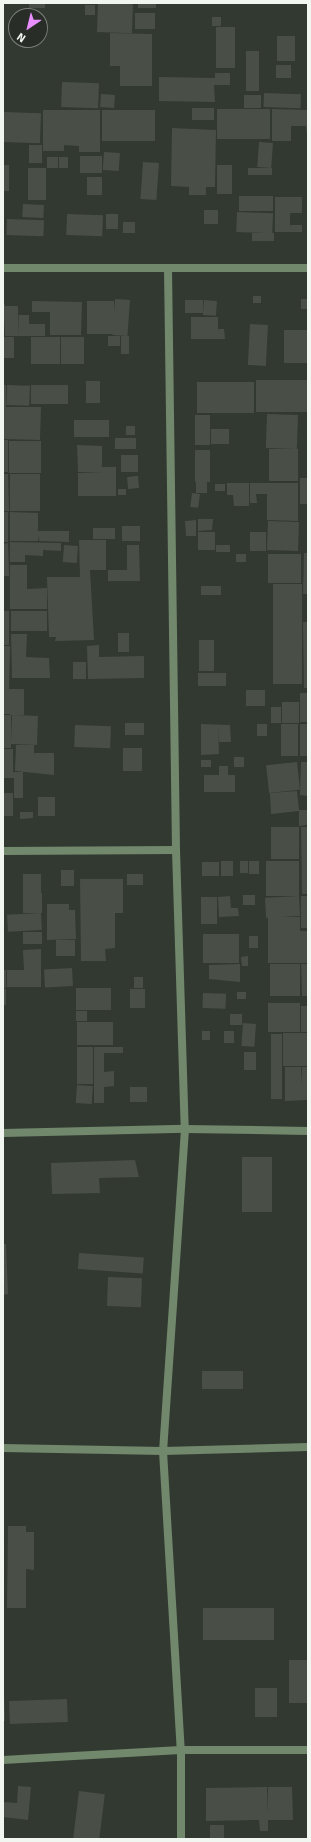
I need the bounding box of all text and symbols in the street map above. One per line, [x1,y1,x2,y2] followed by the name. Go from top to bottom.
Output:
[8,8,48,48] north arrow
[15,30,28,45] text: N

